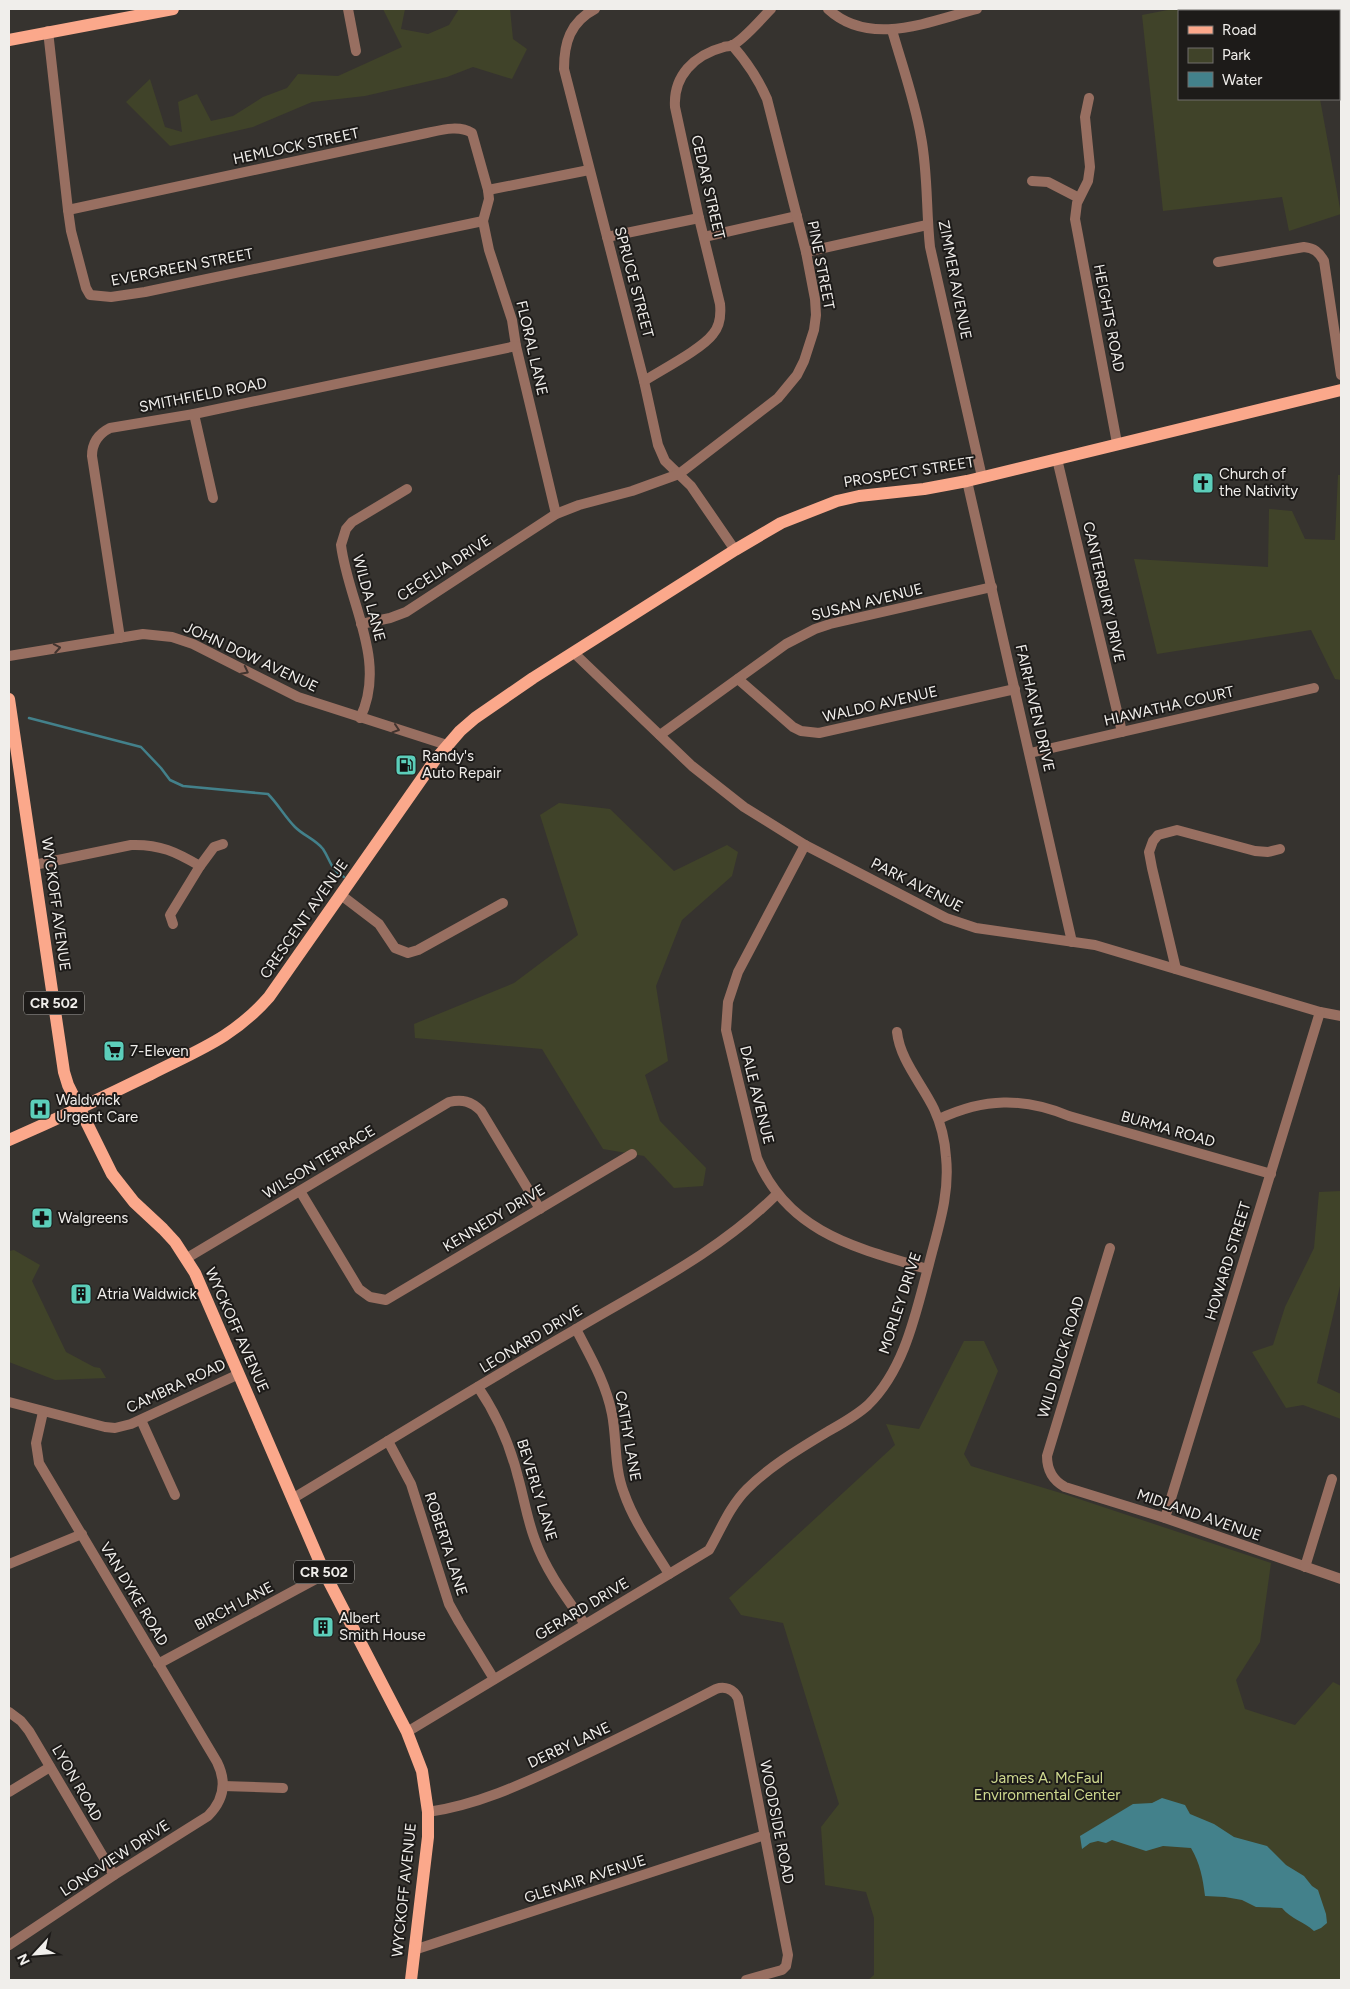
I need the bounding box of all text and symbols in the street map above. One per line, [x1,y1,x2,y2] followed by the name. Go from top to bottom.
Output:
[1178,10,1340,100] legend
[1222,21,1257,39] text: Road
[1222,46,1251,64] text: Park
[1222,71,1262,89] text: Water
[231,124,361,168] street label: HEMLOCK STREET
[687,133,729,241] street label: CEDAR STREET
[804,219,839,312] street label: PINE STREET
[935,219,975,341] street label: ZIMMER AVENUE
[611,225,658,340] street label: SPRUCE STREET
[109,244,255,290] street label: EVERGREEN STREET
[1090,263,1128,373] street label: HEIGHTS ROAD
[512,299,552,397] street label: FLORAL LANE
[138,374,268,416] street label: SMITHFIELD ROAD
[842,453,976,491] street label: PROSPECT STREET
[1219,465,1298,500] place label: Church of the Nativity
[1191,471,1215,495] church icon: Church of the Nativity
[1079,520,1129,664] street label: CANTERBURY DRIVE
[394,531,494,605] street label: CECELIA DRIVE
[349,553,389,643] street label: WILDA LANE
[809,579,925,625] street label: SUSAN AVENUE
[181,618,321,696] street label: JOHN DOW AVENUE
[1012,643,1058,773] street label: FAIRHAVEN DRIVE
[52,644,61,654] one-way arrow
[240,665,249,675] one-way arrow
[821,682,939,726] street label: WALDO AVENUE
[1102,682,1236,730] street label: HIAWATHA COURT
[392,723,400,733] one-way arrow
[422,747,501,782] place label: Randy's Auto Repair
[394,753,418,777] fuel station icon: Randy's Auto Repair
[38,836,74,972] street label: WYCKOFF AVENUE
[868,854,966,916] street label: PARK AVENUE
[256,856,352,982] street label: CRESCENT AVENUE
[24,991,84,1014] road number: CR 502
[102,1039,126,1063] supermarket icon: 7-Eleven
[130,1042,189,1060] place label: 7-Eleven
[736,1044,778,1146] street label: DALE AVENUE
[56,1091,138,1126] place label: Waldwick Urgent Care
[28,1097,52,1121] hospital icon: Waldwick Urgent Care
[1119,1107,1217,1151] street label: BURMA ROAD
[260,1121,378,1203] street label: WILSON TERRACE
[440,1180,548,1256] street label: KENNEDY DRIVE
[1201,1199,1255,1323] street label: HOWARD STREET
[30,1206,54,1230] pharmacy icon: Walgreens
[58,1209,128,1227] place label: Walgreens
[875,1250,925,1356] street label: MORLEY DRIVE
[201,1265,273,1395] street label: WYCKOFF AVENUE
[69,1282,93,1306] building icon: Atria Waldwick
[97,1285,198,1303] place label: Atria Waldwick
[1034,1294,1088,1420] street label: WILD DUCK ROAD
[476,1301,586,1377] street label: LEONARD DRIVE
[123,1355,229,1417] street label: CAMBRA ROAD
[611,1389,645,1483] street label: CATHY LANE
[513,1437,561,1543] street label: BEVERLY LANE
[1134,1485,1264,1545] street label: MIDLAND AVENUE
[421,1490,471,1598] street label: ROBERTA LANE
[96,1539,172,1649] street label: VAN DYKE ROAD
[294,1560,354,1584] road number: CR 502
[532,1574,632,1644] street label: GERARD DRIVE
[191,1578,277,1634] street label: BIRCH LANE
[339,1609,426,1644] place label: Albert Smith House
[311,1615,335,1639] building icon: Albert Smith House
[525,1718,613,1772] street label: DERBY LANE
[48,1742,106,1824] street label: LYON ROAD
[756,1759,798,1885] street label: WOODSIDE ROAD
[974,1769,1120,1804] park label: James A. McFaul Environmental Center
[57,1816,173,1900] street label: LONGVIEW DRIVE
[388,1822,420,1958] street label: WYCKOFF AVENUE
[522,1851,648,1907] street label: GLENAIR AVENUE
[10,1929,60,1979] north arrow
[14,1951,34,1968] text: N

